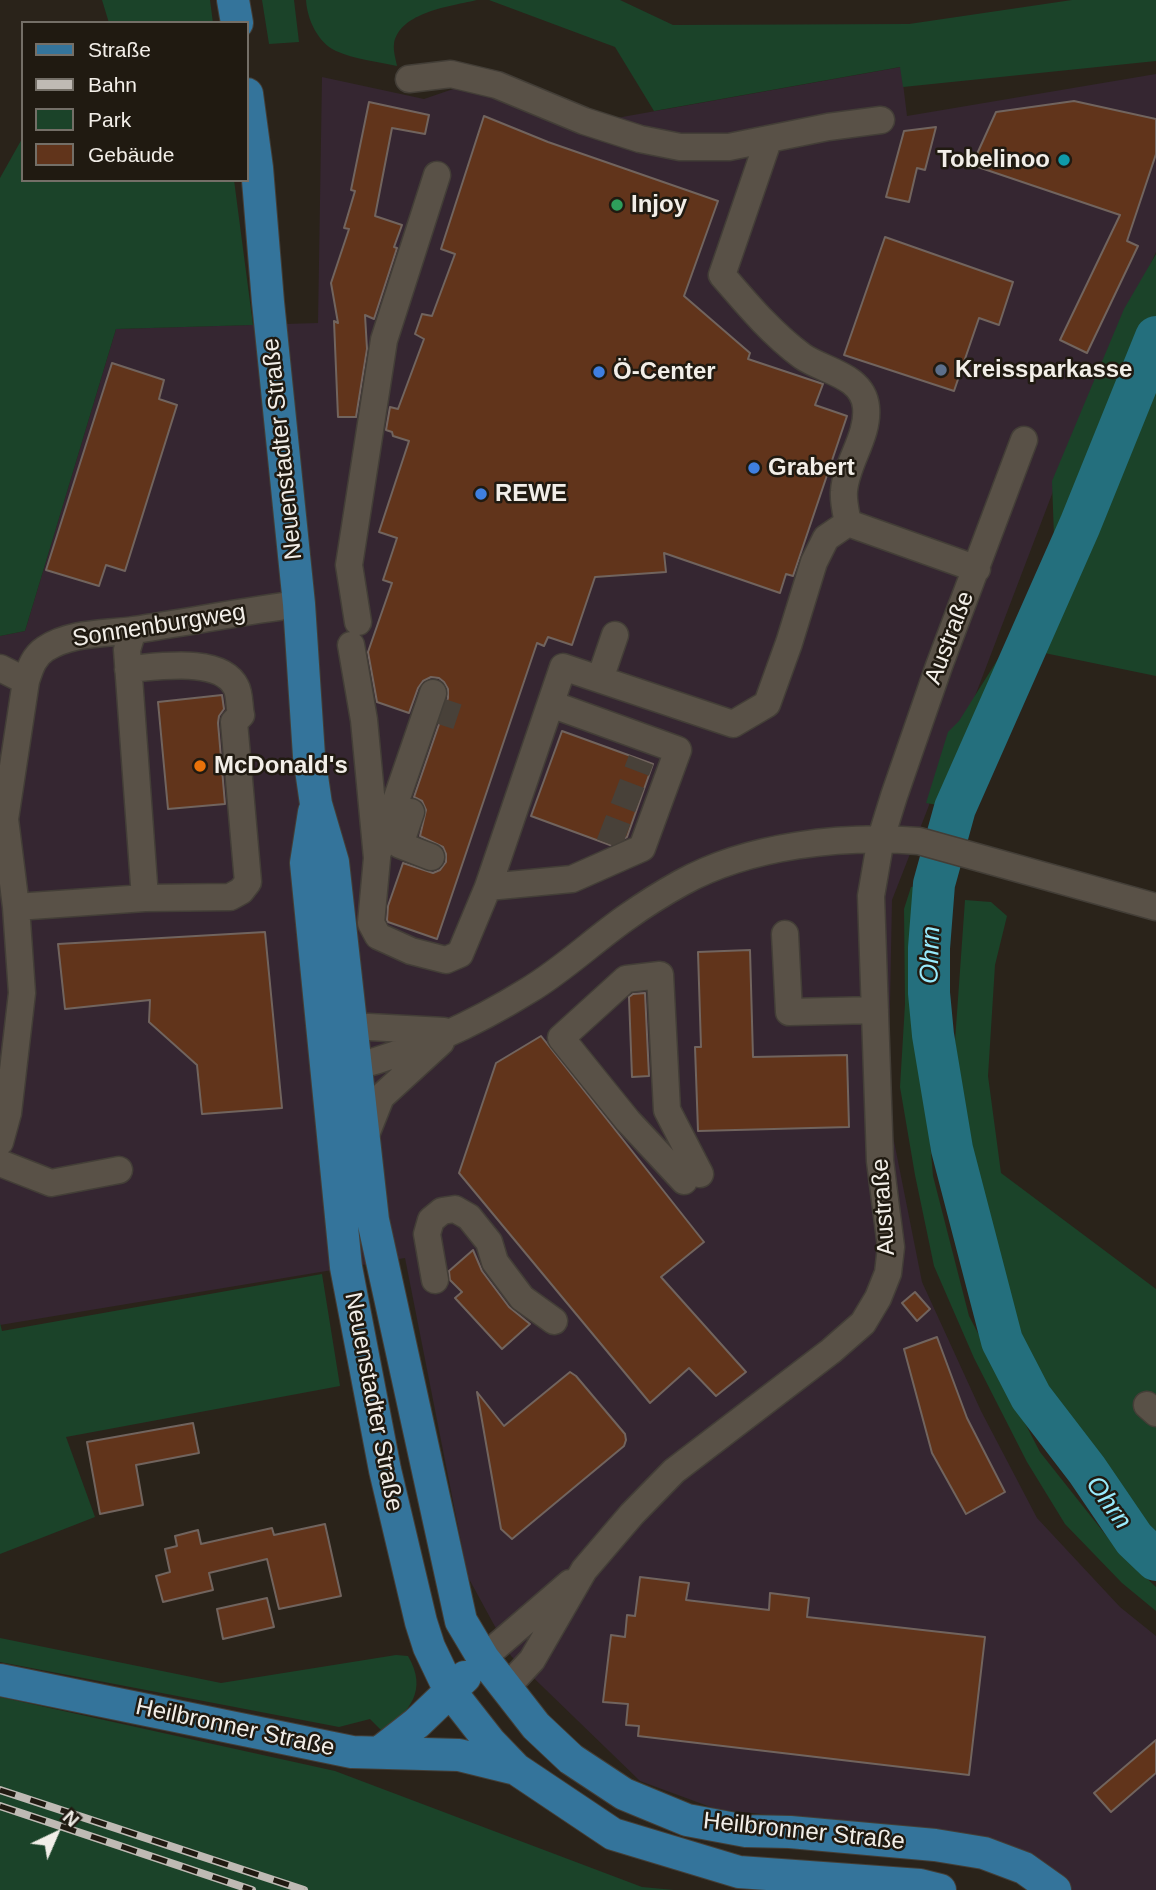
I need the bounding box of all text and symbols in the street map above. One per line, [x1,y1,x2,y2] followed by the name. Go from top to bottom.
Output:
[21,21,248,182] legend
[88,38,151,61] text: Straße
[88,73,137,96] text: Bahn
[88,108,131,131] text: Park
[88,143,174,166] text: Gebäude
[937,146,1050,174] place label: Tobelinoo
[1056,152,1072,168] marker: Tobelinoo
[631,191,687,219] place label: Injoy
[609,197,625,213] marker: Injoy
[257,337,309,561] street label: Neuenstadter Straße
[955,356,1132,384] place label: Kreissparkasse
[613,358,716,386] place label: Ö-Center
[933,362,949,378] marker: Kreissparkasse
[591,364,607,380] marker: Ö-Center
[768,454,855,482] place label: Grabert
[746,460,762,476] marker: Grabert
[495,480,567,508] place label: REWE
[473,486,489,502] marker: REWE
[919,587,981,689] street label: Austraße
[70,598,248,654] street label: Sonnenburgweg
[214,752,348,780] place label: McDonald's
[192,758,208,774] marker: McDonald's
[914,926,948,984] water label: Ohrn
[866,1157,902,1257] street label: Austraße
[338,1290,408,1514] street label: Neuenstadter Straße
[1078,1470,1138,1536] water label: Ohrn
[133,1693,337,1763] street label: Heilbronner Straße
[21,1799,91,1869] north arrow
[59,1806,83,1831] text: N
[702,1807,906,1857] street label: Heilbronner Straße

